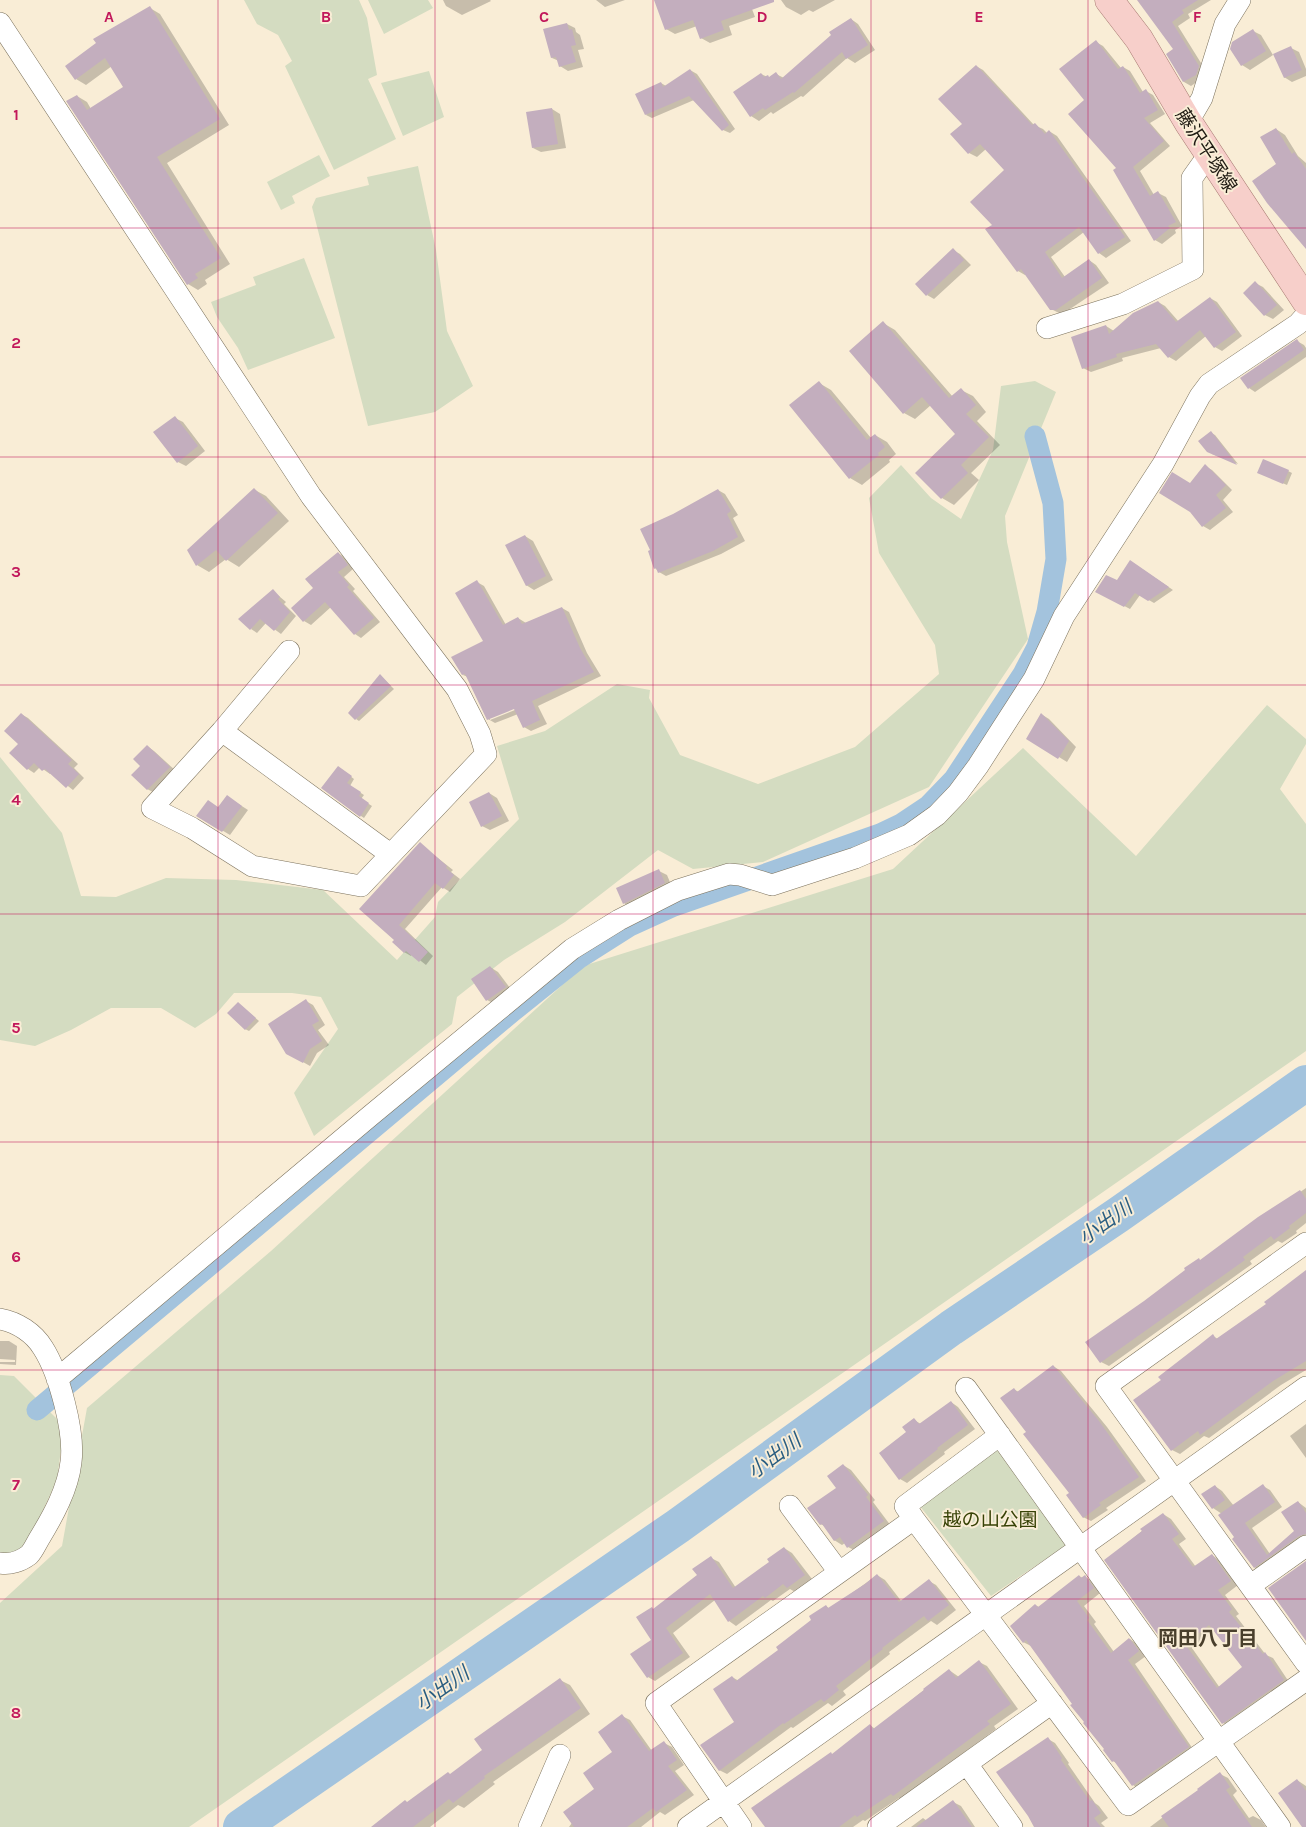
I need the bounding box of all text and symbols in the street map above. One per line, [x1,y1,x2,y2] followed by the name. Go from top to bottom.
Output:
[104,7,114,26] text: A
[321,7,331,26] text: B
[539,7,549,26] text: C
[757,7,768,26] text: D
[974,7,984,26] text: E
[1193,7,1202,26] text: F
[13,105,19,124] text: 1
[1171,105,1241,196] street label: 藤沢平塚線
[11,333,21,352] text: 2
[11,562,21,581] text: 3
[11,790,21,809] text: 4
[11,1018,21,1037] text: 5
[1074,1195,1138,1249] water label: 小出川
[11,1247,21,1266] text: 6
[743,1428,807,1483] water label: 小出川
[12,1475,20,1494] text: 7
[942,1509,1038,1531] park label: 越の山公園
[1158,1627,1258,1650] district label: 岡田八丁目
[411,1661,475,1715] water label: 小出川
[11,1703,21,1722] text: 8

